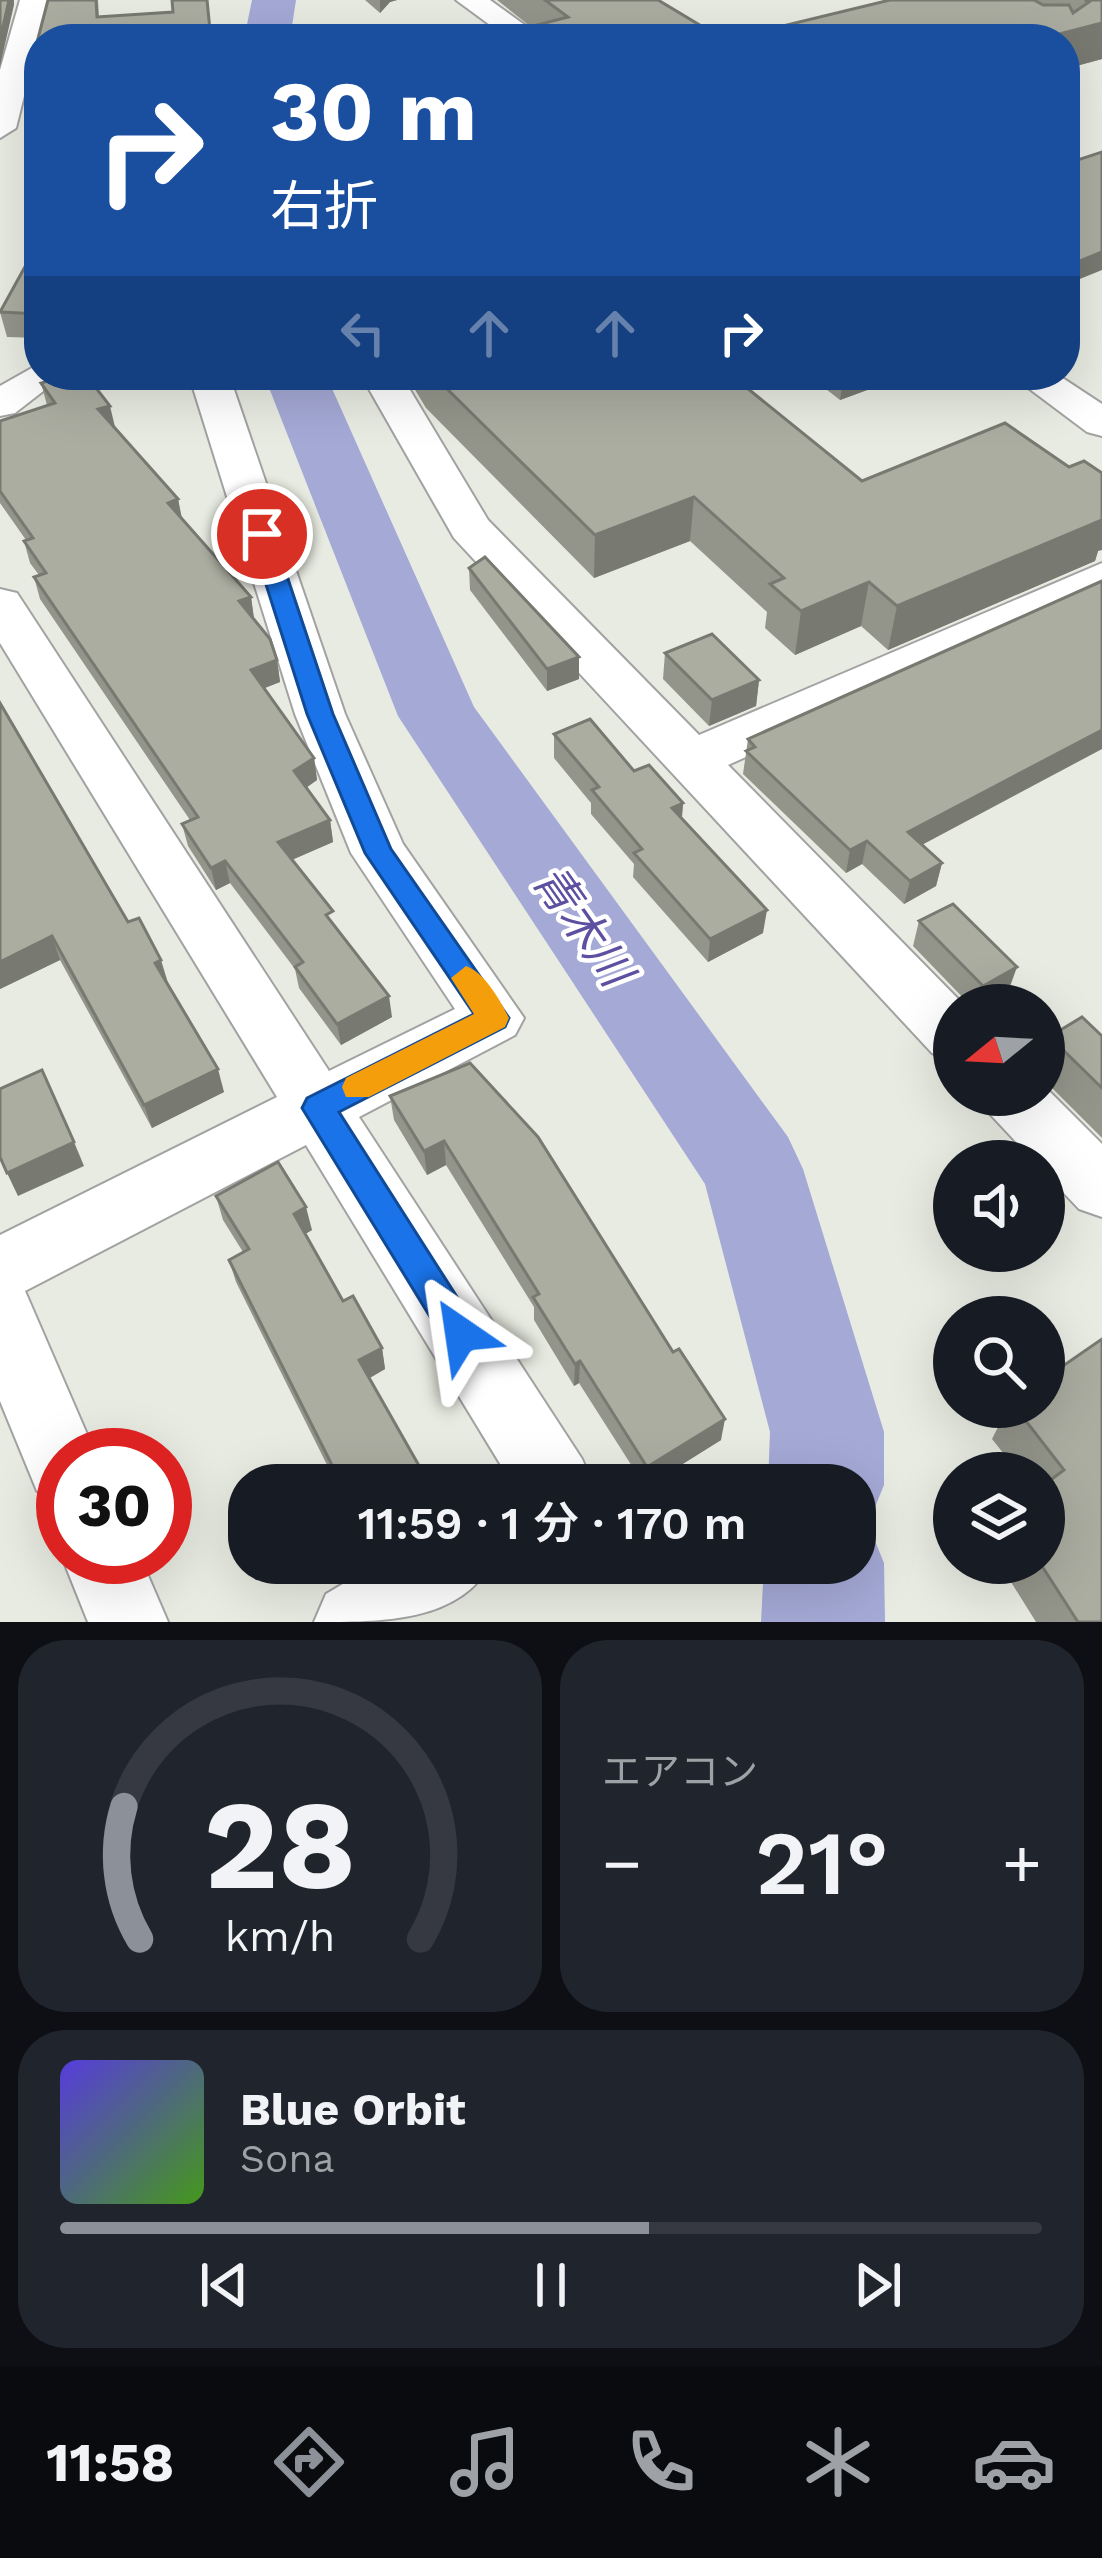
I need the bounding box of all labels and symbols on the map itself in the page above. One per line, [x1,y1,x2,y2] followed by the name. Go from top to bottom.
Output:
[211,483,313,585] pin
[522,855,645,999] water label: 青木川
[933,984,1065,1116] north arrow
[398,1271,524,1397] position arrow
[36,1428,192,1584] speed limit sign: 30

